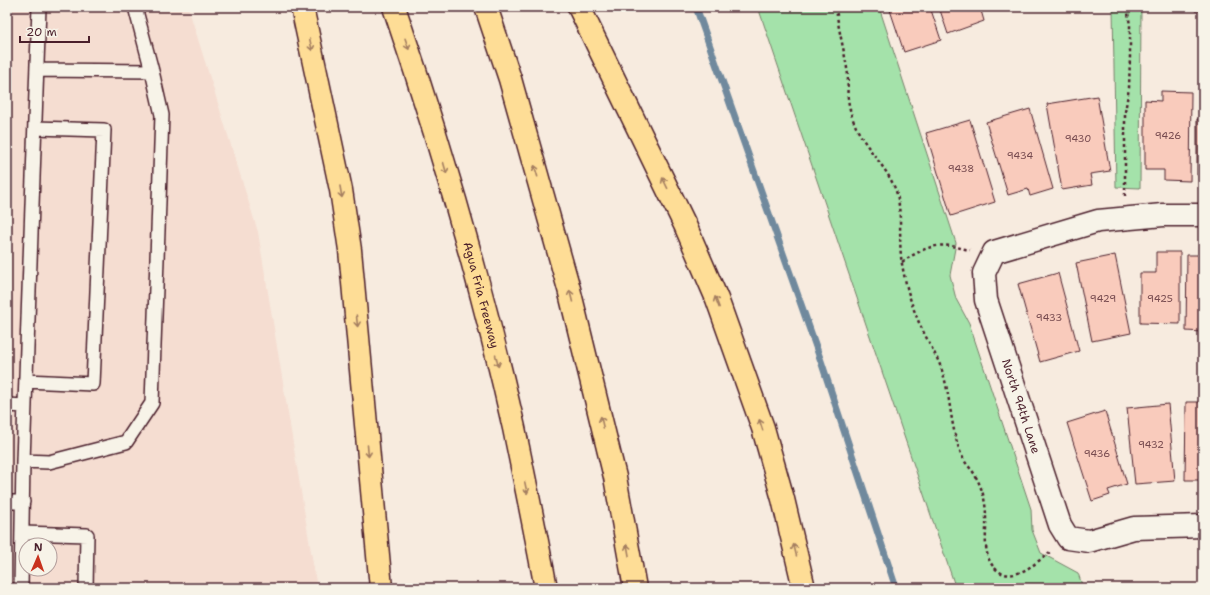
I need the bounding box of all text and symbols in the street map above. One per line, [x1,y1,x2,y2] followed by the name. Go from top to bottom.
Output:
[20,18,89,44] scale bar
[26,24,57,40] text: 20 m
[404,37,411,50] one-way arrow
[307,38,315,51] one-way arrow
[1155,129,1181,142] house number: 9426
[1065,132,1091,145] house number: 9430
[1007,149,1033,162] house number: 9434
[442,161,449,174] one-way arrow
[948,162,974,175] house number: 9438
[532,164,539,177] one-way arrow
[660,178,668,190] one-way arrow
[337,185,345,198] one-way arrow
[459,240,503,350] street label: Agua Fria Freeway
[566,290,574,303] one-way arrow
[1090,292,1116,305] house number: 9429
[1147,292,1173,305] house number: 9425
[713,297,721,309] one-way arrow
[1036,311,1062,324] house number: 9433
[354,314,361,327] one-way arrow
[494,354,502,367] one-way arrow
[998,357,1044,456] street label: North 94th Lane
[597,416,605,429] one-way arrow
[757,418,764,431] one-way arrow
[1138,438,1164,451] house number: 9432
[365,444,372,457] one-way arrow
[1084,447,1110,460] house number: 9436
[522,481,530,494] one-way arrow
[18,537,58,577] north arrow
[34,540,43,555] text: N
[623,544,631,557] one-way arrow
[791,544,799,557] one-way arrow

